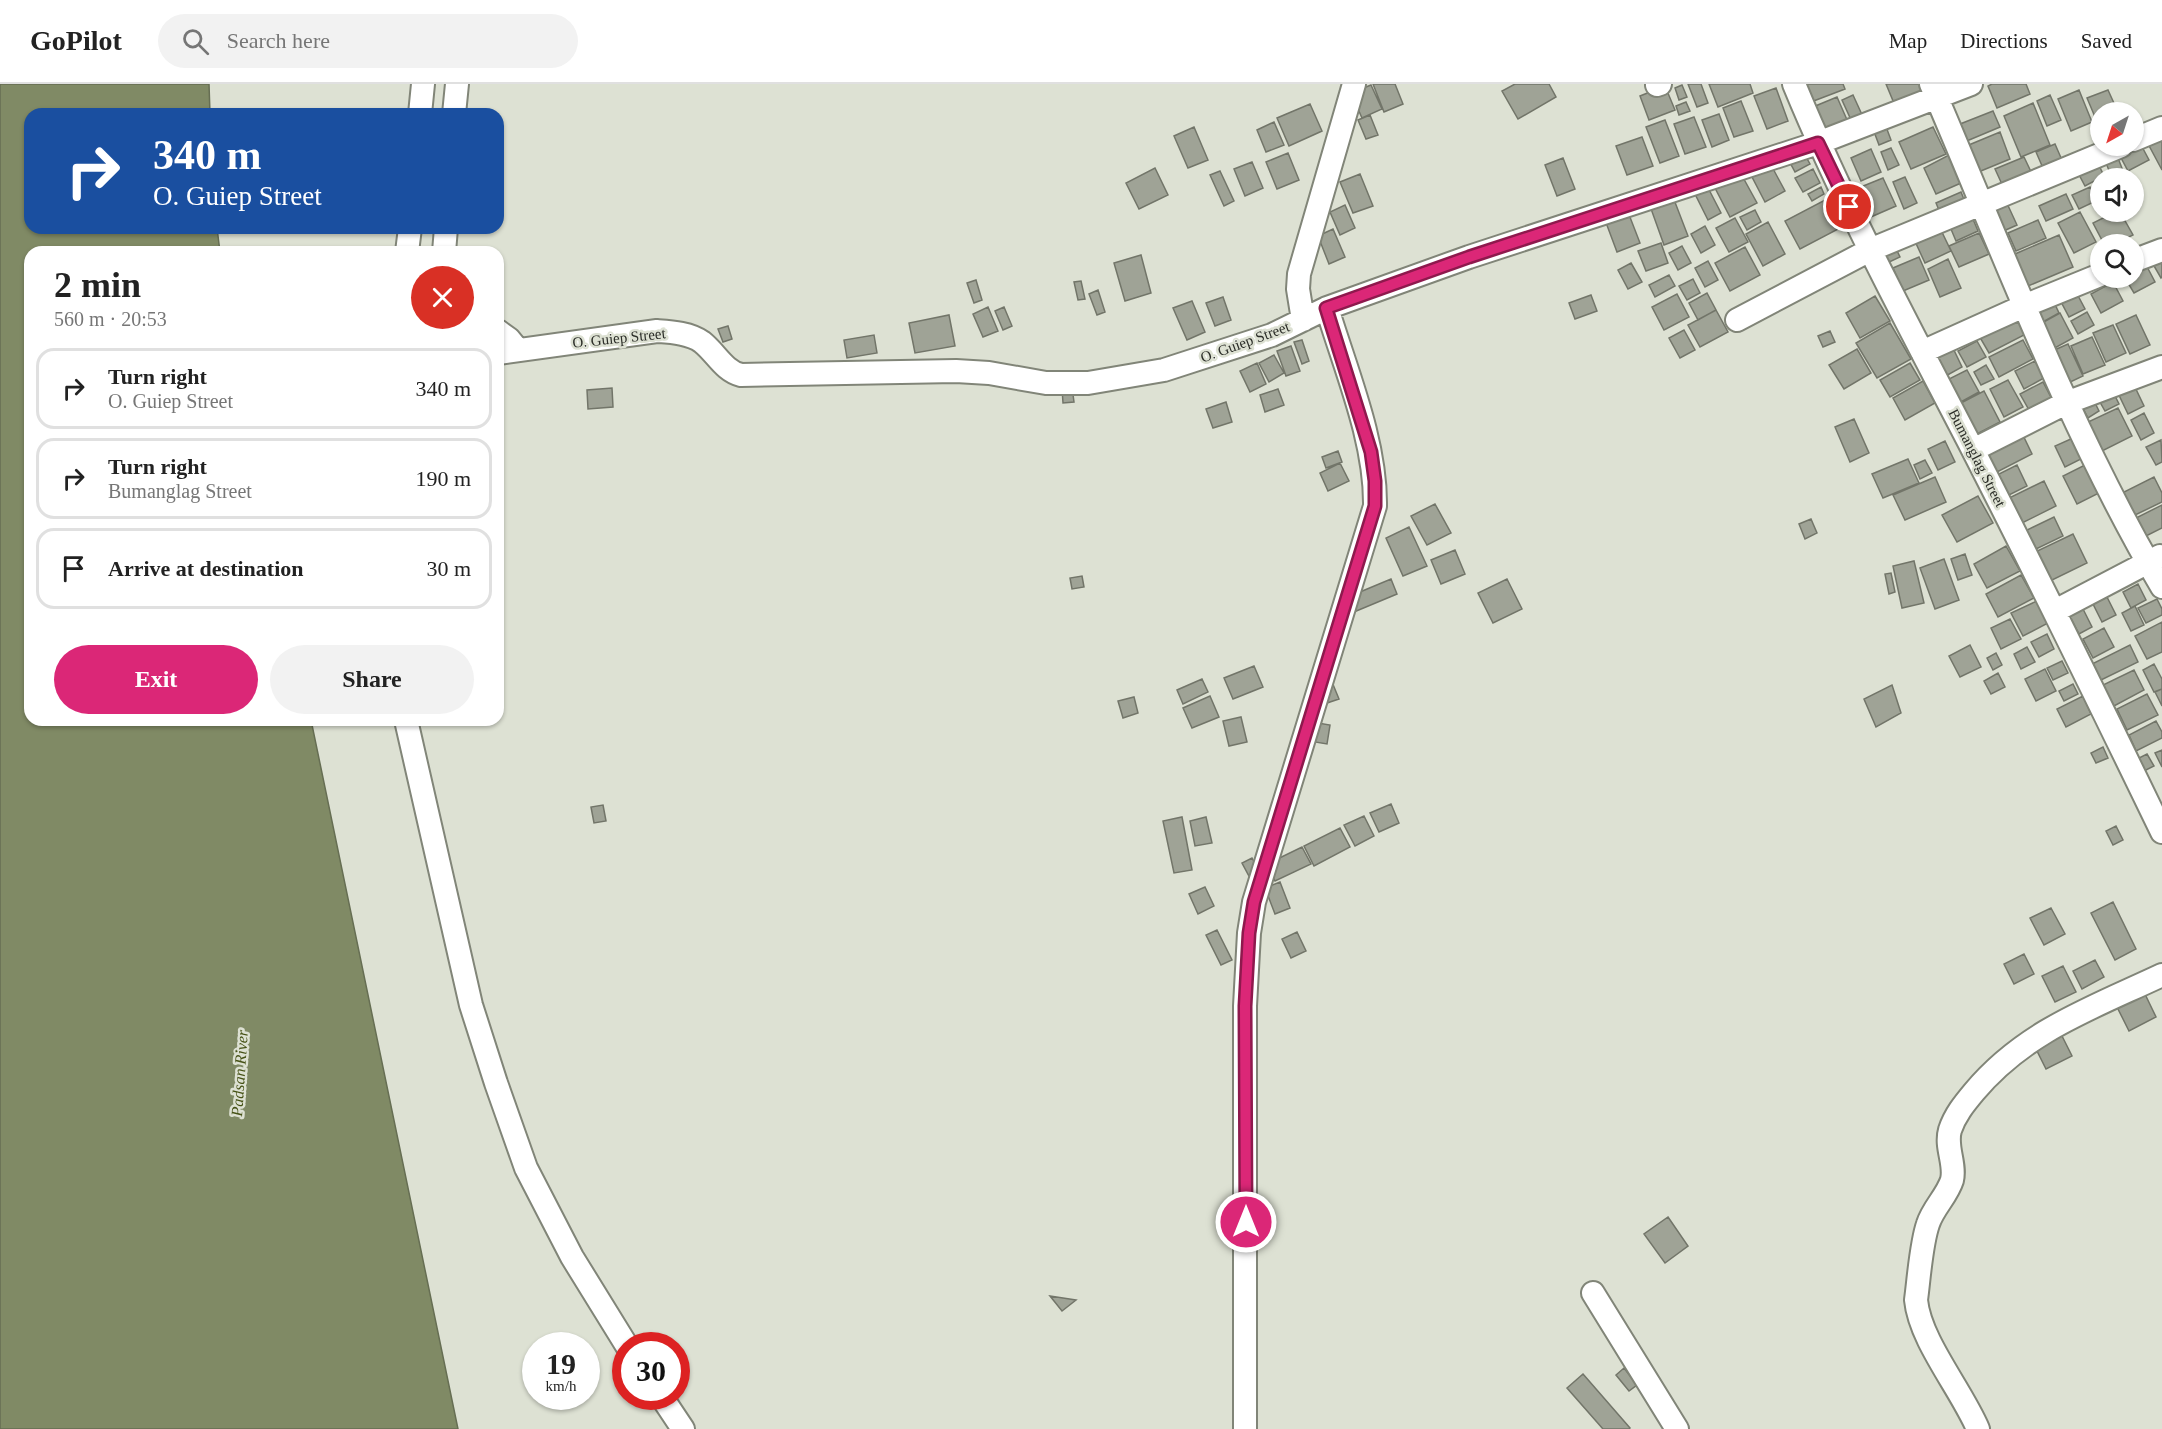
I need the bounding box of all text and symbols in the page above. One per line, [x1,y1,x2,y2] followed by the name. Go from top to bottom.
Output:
[158,14,578,68] search box
[30,25,122,56] text: GoPilot
[179,25,212,58] icon: search
[227,28,330,53] text: Search here
[1889,29,1927,53] text: Map
[1960,29,2048,53] text: Directions
[2081,29,2132,53] text: Saved
[2090,102,2144,156] north arrow
[2090,102,2144,288] map controls
[54,132,132,210] icon: right
[153,132,262,178] text: 340 m
[2090,168,2144,222] button: sound
[153,181,322,211] text: O. Guiep Street
[1823,181,1874,232] pin
[1832,190,1865,223] icon: arrive
[2090,234,2144,288] button: search
[54,265,141,305] text: 2 min
[411,266,474,329] button: close
[54,308,167,330] text: 560 m · 20:53
[1198,318,1293,366] street label: O. Guiep Street
[572,325,667,351] street label: O. Guiep Street
[108,364,207,389] text: Turn right
[57,372,90,405] icon: right
[415,376,471,401] text: 340 m
[108,390,233,412] text: O. Guiep Street
[1945,406,2009,510] street label: Bumanglag Street
[108,454,207,479] text: Turn right
[57,462,90,495] icon: right
[415,466,471,491] text: 190 m
[108,480,252,502] text: Bumanglag Street
[57,552,90,585] icon: arrive
[108,556,304,581] text: Arrive at destination
[426,556,471,581] text: 30 m
[54,645,258,714] button: Exit
[270,645,474,714] button: Share
[228,1028,251,1118] water label: Padsan River
[1214,1190,1278,1254] position arrow
[612,1332,690,1410] speed limit sign: 30
[546,1347,576,1380] text: 19
[546,1378,576,1394] text: km/h

